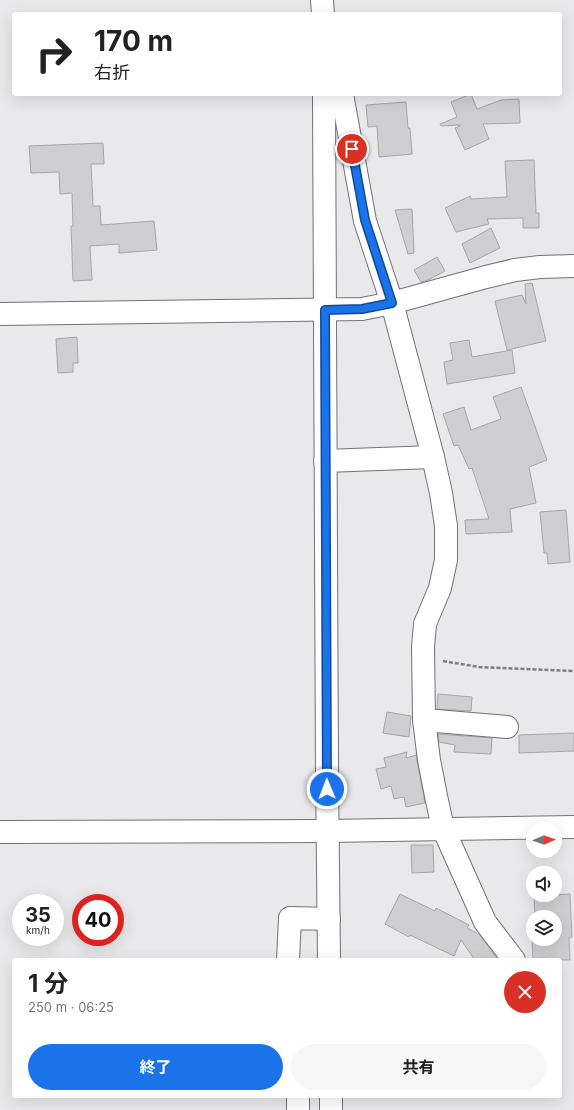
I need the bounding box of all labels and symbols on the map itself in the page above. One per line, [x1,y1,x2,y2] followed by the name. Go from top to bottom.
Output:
[335,132,369,166] pin
[306,768,348,810] position arrow
[526,822,562,858] north arrow
[72,894,124,946] speed limit sign: 40

